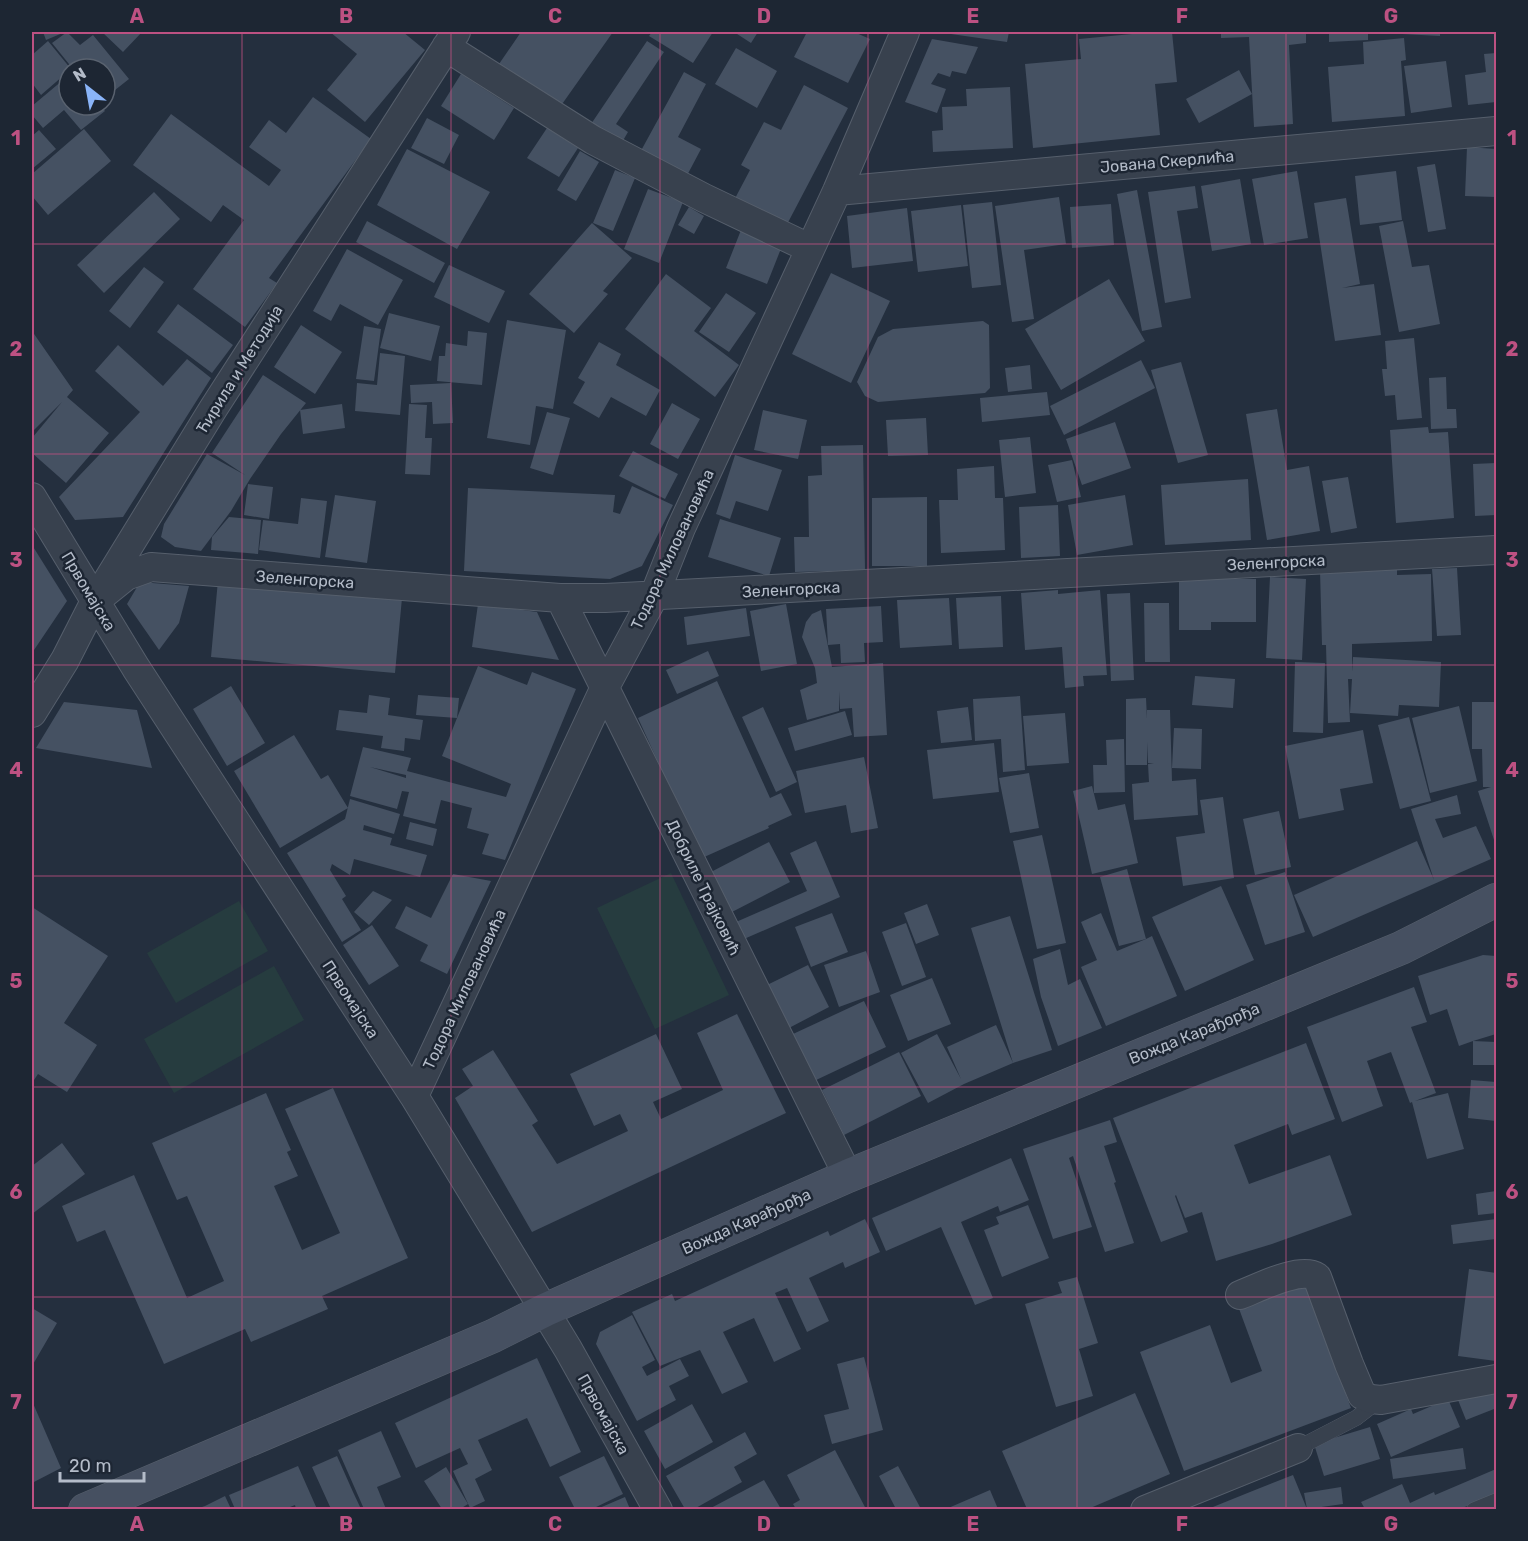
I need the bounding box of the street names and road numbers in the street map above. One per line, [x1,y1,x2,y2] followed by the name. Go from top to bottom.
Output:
[1099,146,1235,177] street label: Јована Скерлића
[192,302,287,437] street label: Ћирила и Методија
[627,466,718,632] street label: Тодора Миловановића
[57,548,120,634] street label: Првомајска
[1226,550,1326,575] street label: Зеленгорска
[255,567,355,592] street label: Зеленгорска
[741,577,841,602] street label: Зеленгорска
[662,816,745,958] street label: Добриле Трајковић
[419,906,510,1072] street label: Тодора Миловановића
[318,957,383,1042] street label: Првомајска
[1126,999,1262,1068] street label: Вожда Карађорђа
[679,1184,814,1258] street label: Вожда Карађорђа
[574,1371,633,1458] street label: Првомајска

